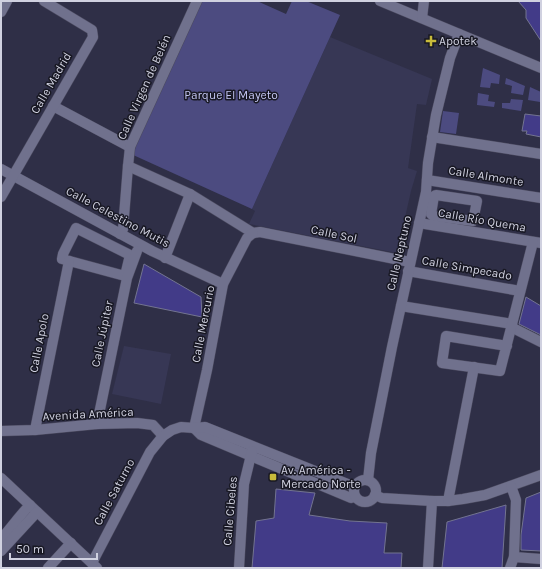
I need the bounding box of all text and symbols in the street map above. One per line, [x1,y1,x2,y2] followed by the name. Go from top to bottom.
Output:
[114,32,174,142] street label: Calle Virgen de Belén
[439,34,477,48] place label: Apotek
[426,36,436,46] marker: Apotek
[28,50,74,116] street label: Calle Madrid
[184,88,278,102] park label: Parque El Mayeto
[448,163,524,189] street label: Calle Almonte
[64,184,172,250] street label: Calle Celestino Mutis
[437,205,527,235] street label: Calle Río Quema
[384,214,414,292] street label: Calle Neptuno
[310,222,358,246] street label: Calle Sol
[421,253,513,283] street label: Calle Simpecado
[189,284,217,364] street label: Calle Mercurio
[88,299,116,368] street label: Calle Júpiter
[26,312,52,374] street label: Calle Apolo
[42,405,134,423] street label: Avenida América
[91,456,137,528] street label: Calle Saturno
[281,463,361,491] place label: Av. América - Mercado Norte
[268,472,278,482] marker: Av. América - Mercado Norte
[220,476,240,546] street label: Calle Cibeles
[10,535,97,561] scale bar
[16,542,44,556] text: 50 m

